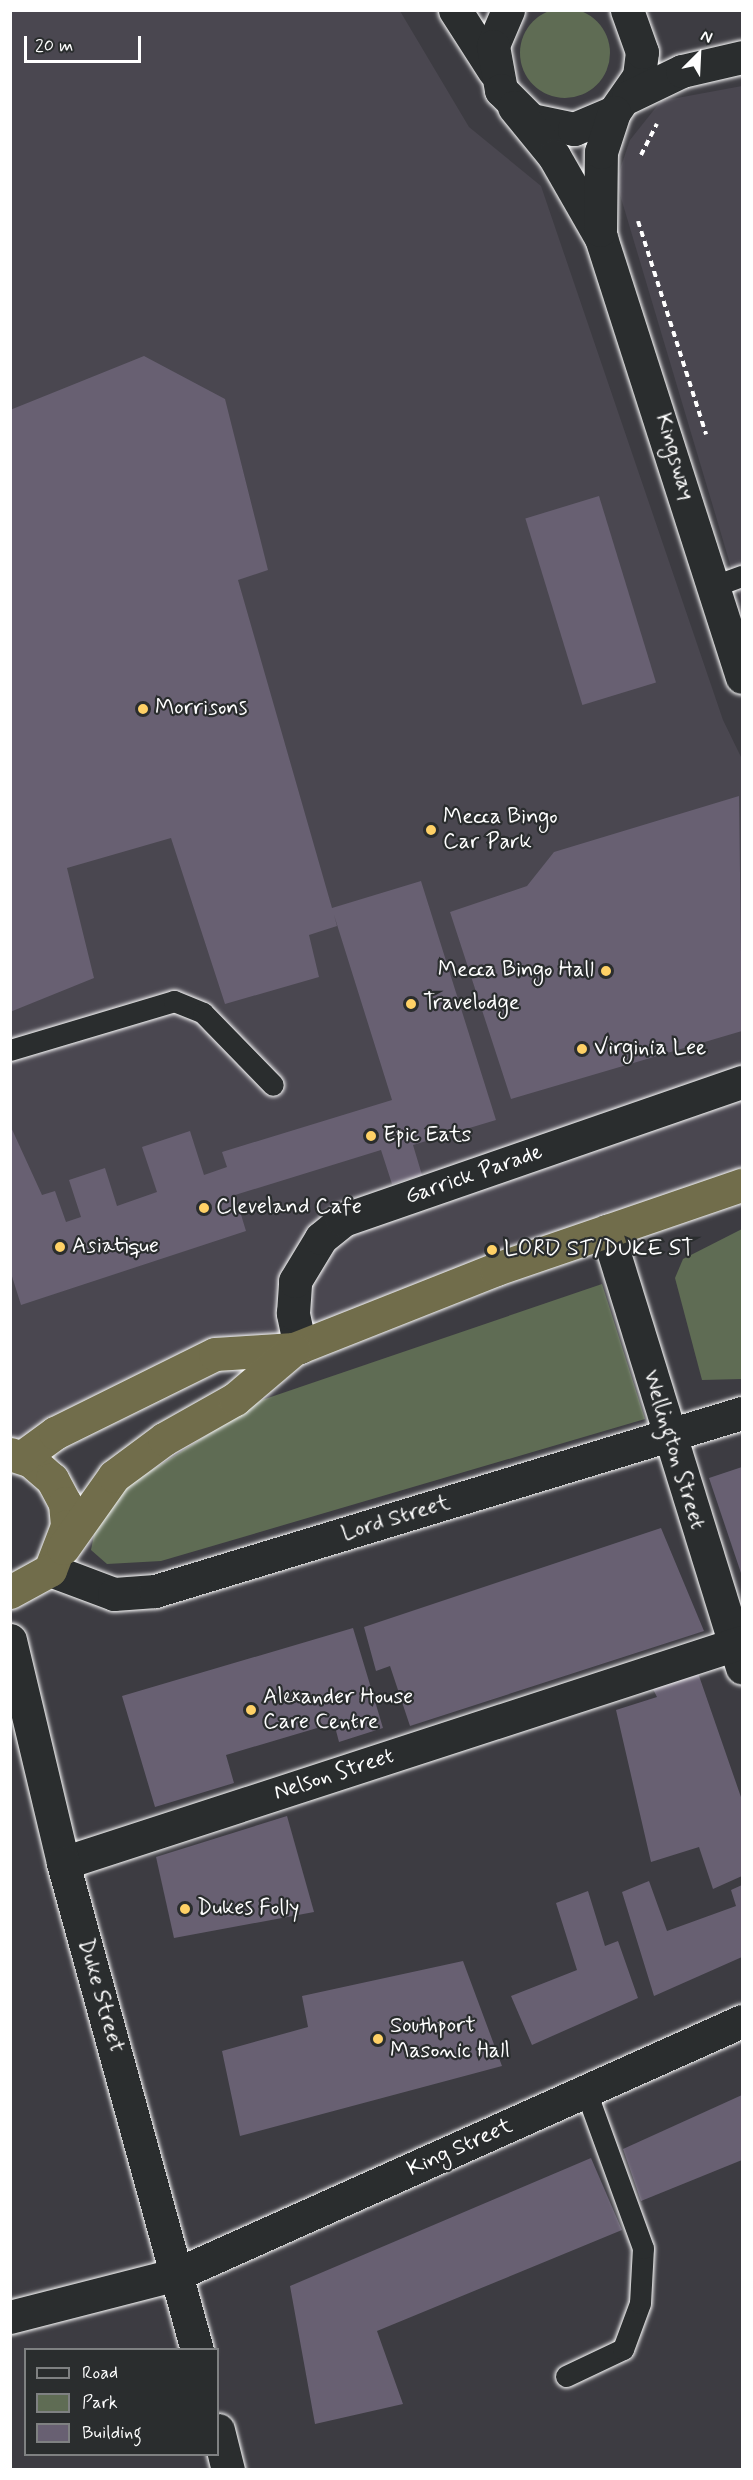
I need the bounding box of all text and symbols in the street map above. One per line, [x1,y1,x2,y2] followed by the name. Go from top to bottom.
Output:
[27,24,144,62] scale bar
[669,24,729,84] north arrow
[697,25,716,49] text: N
[35,34,73,58] text: 20 m
[648,411,700,503] street label: Kingsway
[155,696,247,722] place label: Morrisons
[136,702,150,716] marker: Morrisons
[443,804,558,855] place label: Mecca Bingo Car Park
[424,823,438,837] marker: Mecca Bingo Car Park
[437,958,594,984] place label: Mecca Bingo Hall
[599,964,613,978] marker: Mecca Bingo Hall
[423,991,520,1017] place label: Travelodge
[404,997,418,1011] marker: Travelodge
[594,1036,707,1062] place label: Virginia Lee
[575,1042,589,1056] marker: Virginia Lee
[383,1123,471,1149] place label: Epic Eats
[364,1129,378,1143] marker: Epic Eats
[403,1139,545,1211] street label: Garrick Parade
[216,1195,362,1221] place label: Cleveland Cafe
[197,1201,211,1215] marker: Cleveland Cafe
[72,1234,159,1260] place label: Asiatique
[504,1237,695,1263] place label: LORD ST/DUKE ST
[53,1240,67,1254] marker: Asiatique
[485,1243,499,1257] marker: LORD ST/DUKE ST
[636,1366,710,1534] street label: Wellington Street
[339,1490,453,1548] street label: Lord Street
[263,1684,412,1736] place label: Alexander House Care Centre
[244,1703,258,1717] marker: Alexander House Care Centre
[269,1743,399,1807] street label: Nelson Street
[197,1896,300,1922] place label: Dukes Folly
[178,1902,192,1916] marker: Dukes Folly
[71,1936,129,2056] street label: Duke Street
[390,2013,512,2064] place label: Southport Masonic Hall
[371,2032,385,2046] marker: Southport Masonic Hall
[403,2113,517,2183] street label: King Street
[24,2348,219,2456] legend
[82,2361,118,2385] text: Road
[82,2391,118,2415] text: Park
[82,2421,142,2445] text: Building

